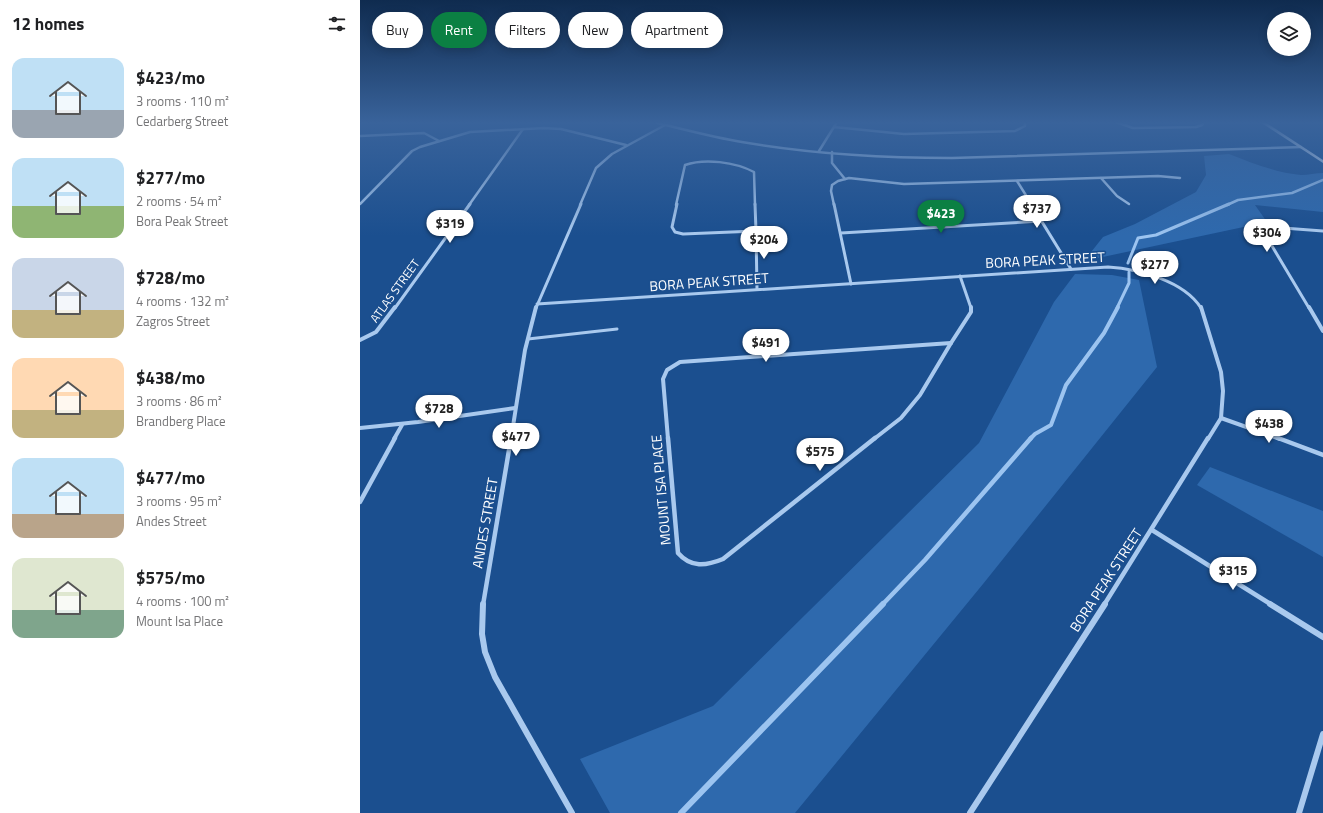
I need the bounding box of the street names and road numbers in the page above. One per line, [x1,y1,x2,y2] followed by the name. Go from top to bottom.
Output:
[985,246,1106,273] street label: BORA PEAK STREET
[365,254,425,326] street label: ATLAS STREET
[649,267,770,296] street label: BORA PEAK STREET
[645,434,676,546] street label: MOUNT ISA PLACE
[466,475,503,570] street label: ANDES STREET
[1064,523,1147,636] street label: BORA PEAK STREET

